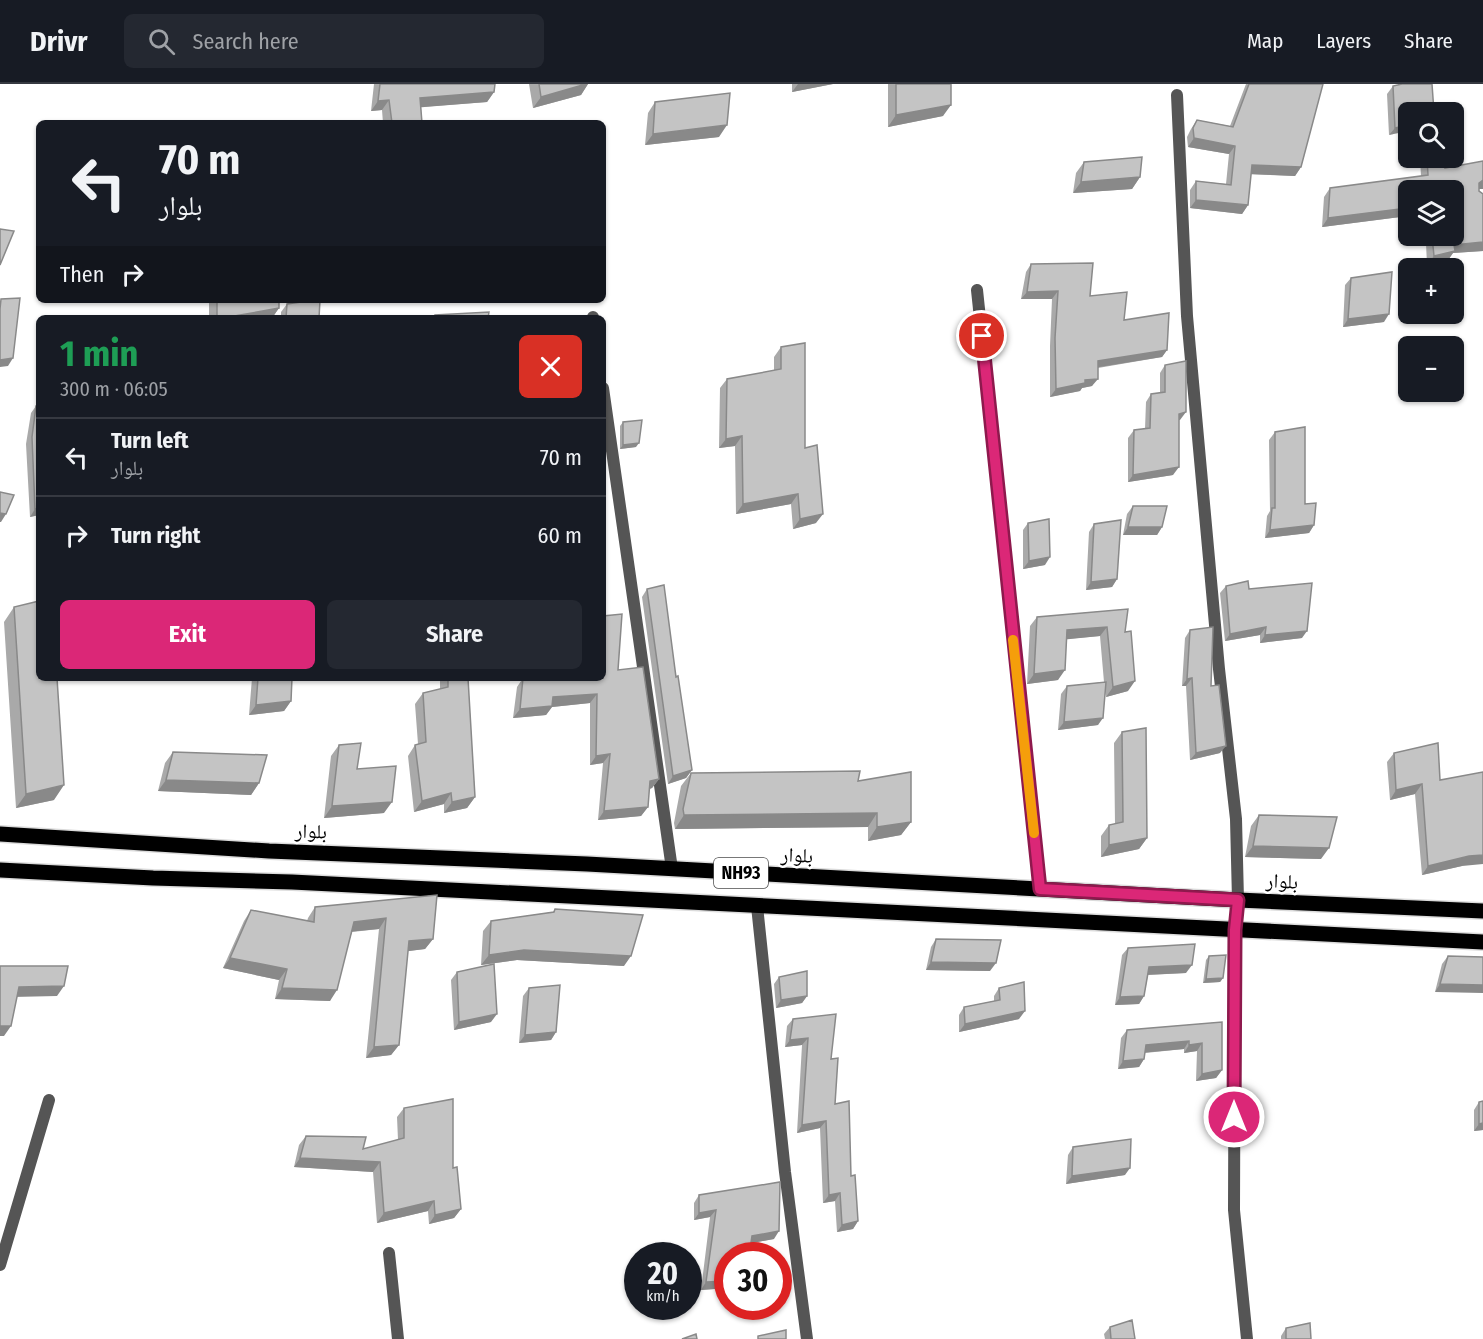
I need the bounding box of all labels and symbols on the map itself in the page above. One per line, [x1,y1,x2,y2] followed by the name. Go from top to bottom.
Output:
[956,310,1007,361] pin
[293,818,328,844] street label: بلوار
[779,842,814,868] street label: بلوار
[714,858,768,888] road number: NH93
[1264,868,1299,894] street label: بلوار
[1202,1085,1266,1149] position arrow
[714,1242,792,1320] speed limit sign: 30

